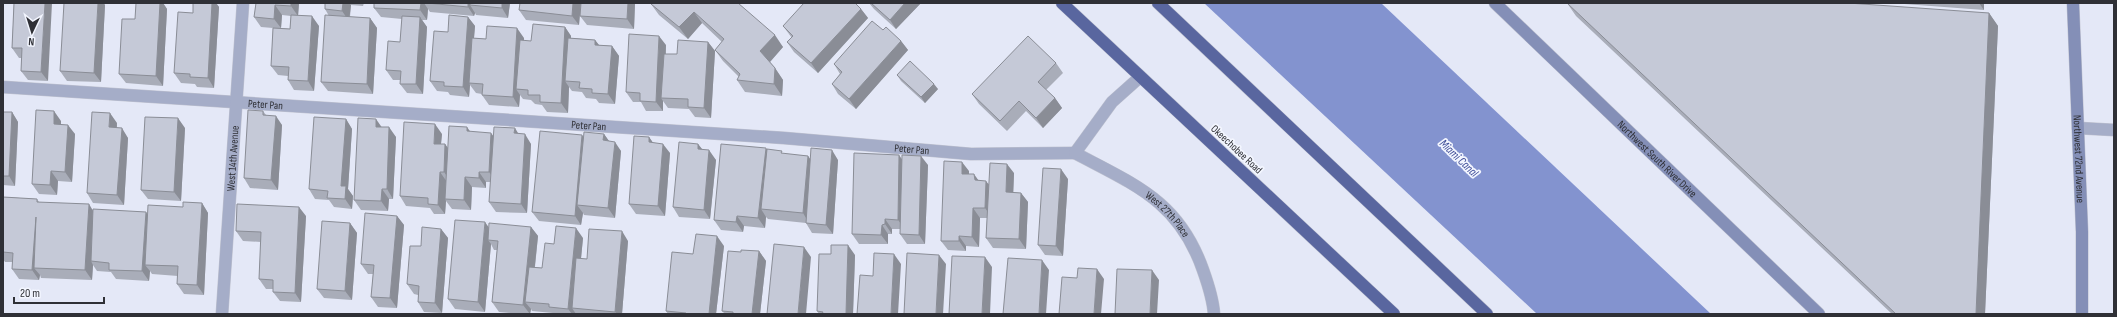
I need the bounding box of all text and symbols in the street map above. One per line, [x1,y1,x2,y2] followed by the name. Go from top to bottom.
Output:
[12,12,52,52] north arrow
[28,35,35,48] text: N
[247,97,284,112] street label: Peter Pan
[2070,115,2087,203] street label: Northwest 72nd Avenue
[571,118,607,133] street label: Peter Pan
[1615,118,1699,200] street label: Northwest South River Drive
[1208,122,1265,177] street label: Okeechobee Road
[224,125,242,192] street label: West 14th Avenue
[1436,136,1482,181] water label: Miami Canal
[894,141,930,157] street label: Peter Pan
[1143,189,1192,240] street label: West 27th Place
[14,279,104,305] scale bar
[20,286,40,301] text: 20 m

